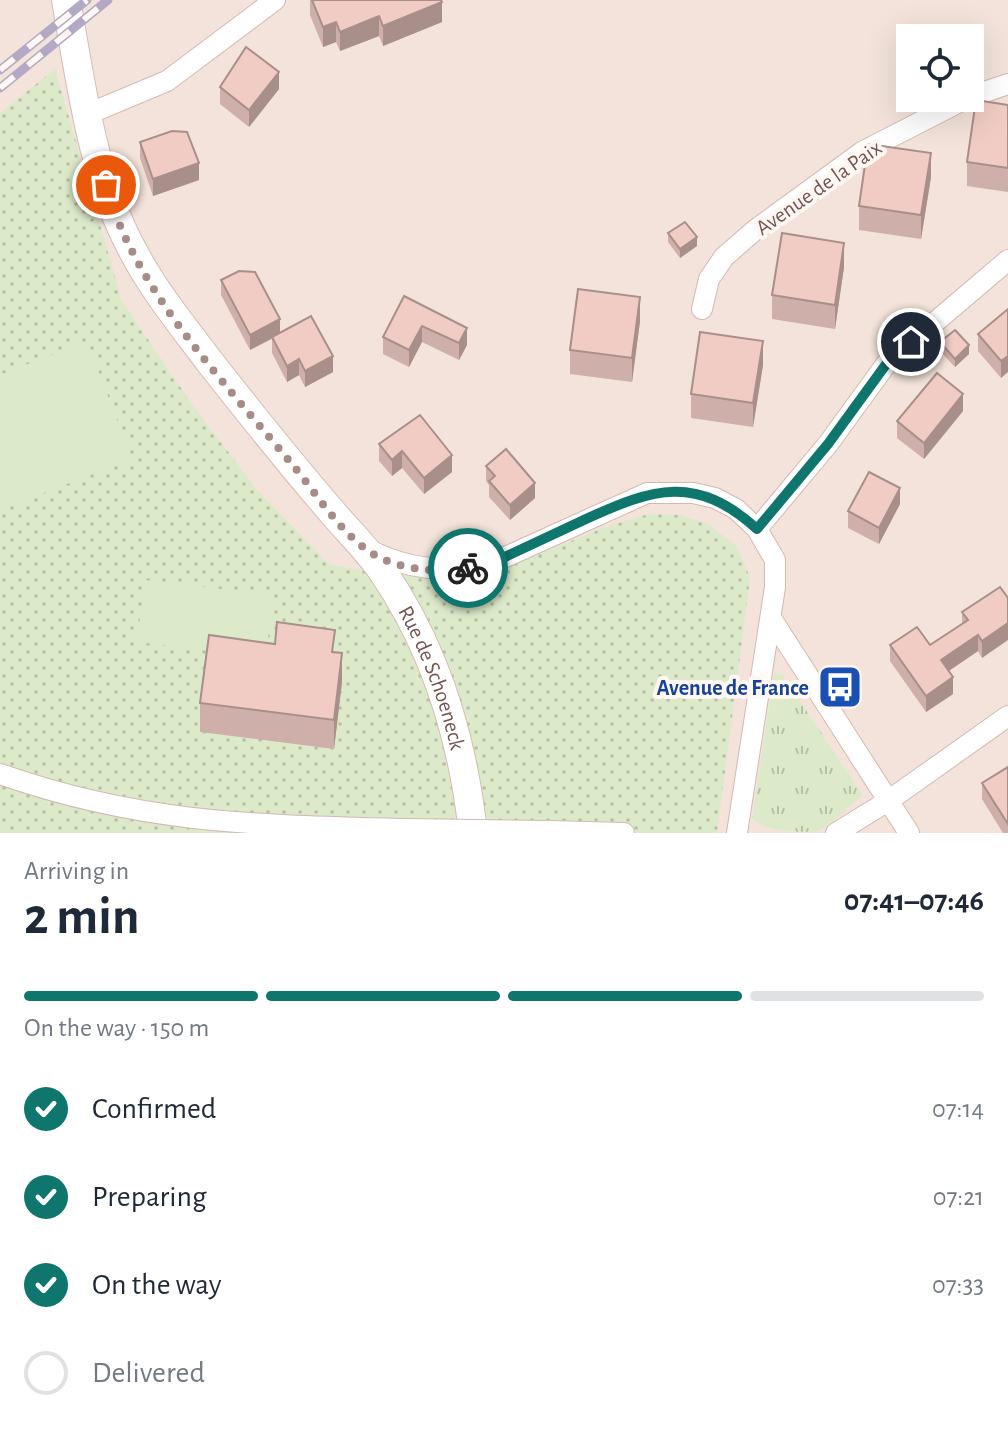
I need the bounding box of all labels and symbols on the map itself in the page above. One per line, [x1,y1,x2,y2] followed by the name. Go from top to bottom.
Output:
[752,136,886,239] street label: Avenue de la Paix
[72,151,140,219] pin
[877,308,945,376] pin
[428,528,508,608] courier
[394,602,469,752] street label: Rue de Schoeneck
[816,663,864,711] bus stop icon: Avenue de France
[656,677,809,699] place label: Avenue de France

